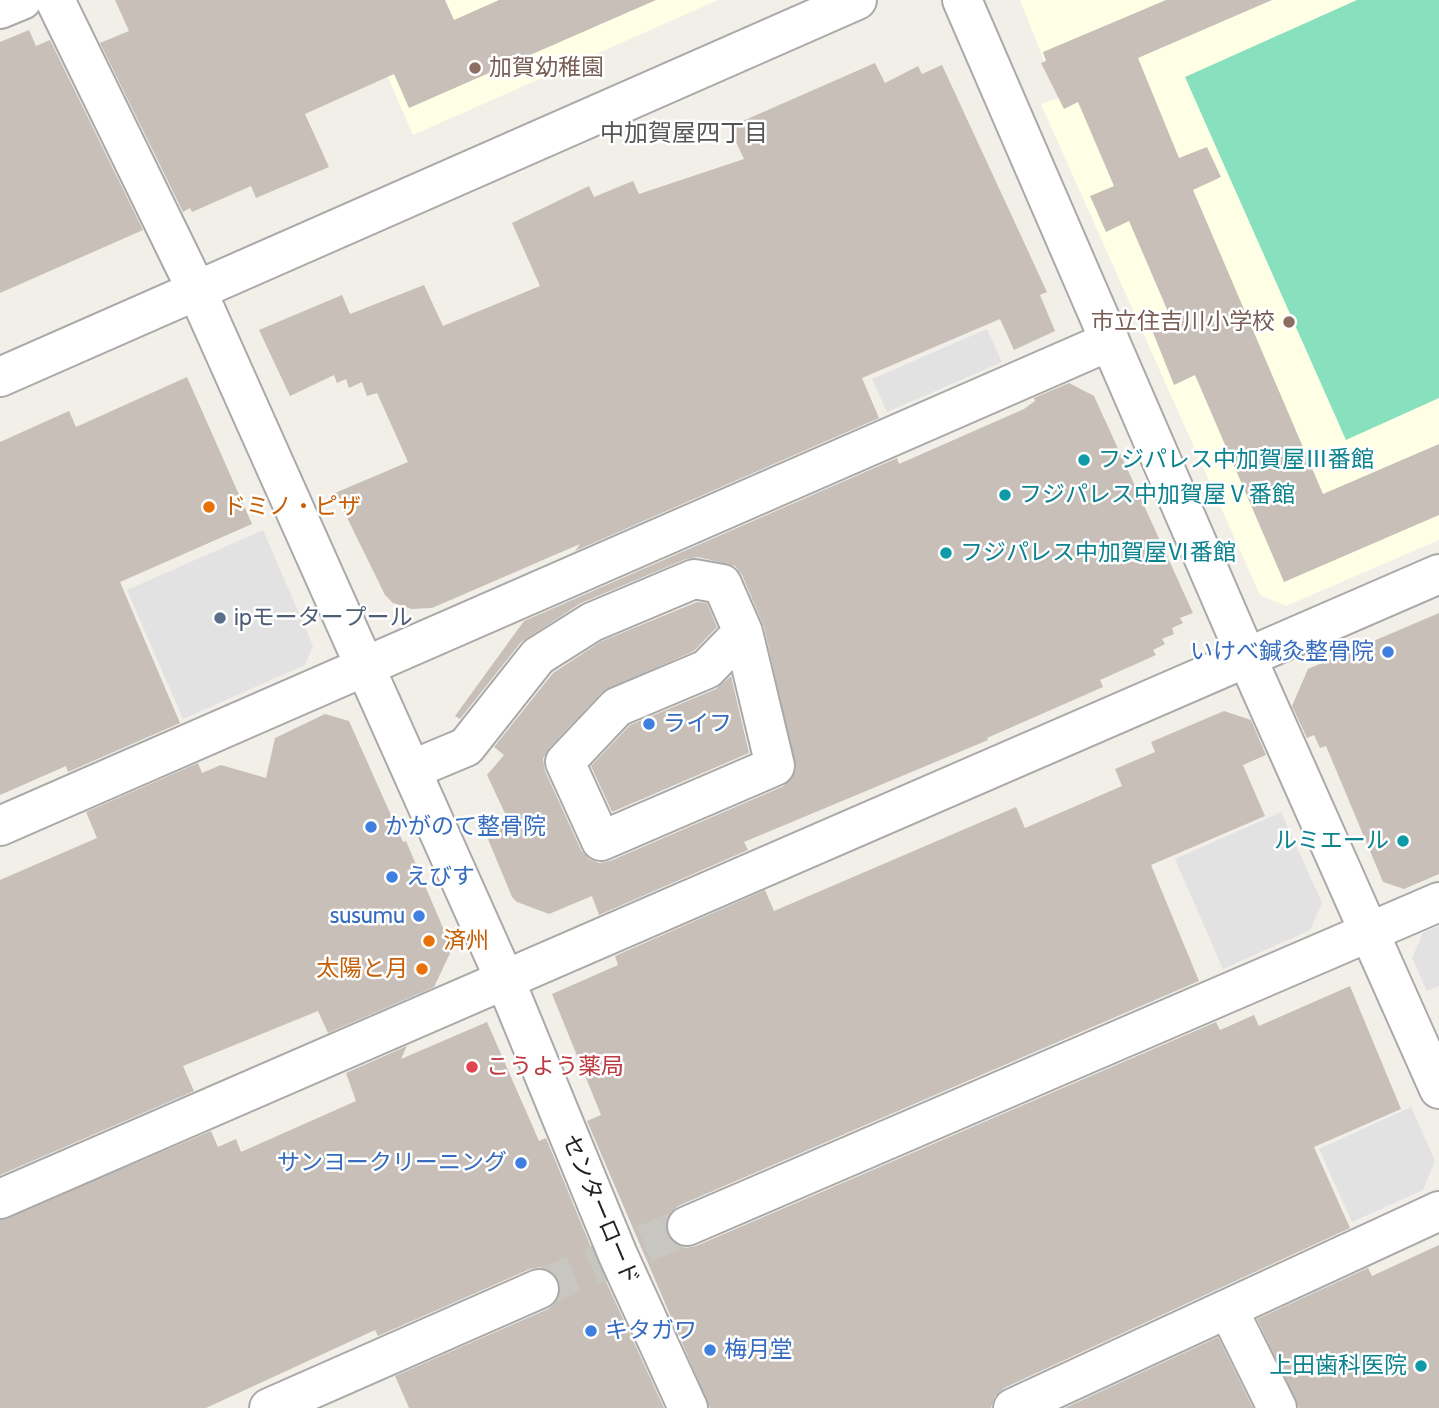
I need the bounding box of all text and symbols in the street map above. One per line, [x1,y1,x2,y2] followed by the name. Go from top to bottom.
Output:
[489,54,604,82] place label: 加賀幼稚園
[467,60,483,76] marker: 加賀幼稚園
[600,120,768,148] district label: 中加賀屋四丁目
[1091,308,1275,336] place label: 市立住吉川小学校
[1281,314,1297,330] marker: 市立住吉川小学校
[1098,446,1374,474] place label: フジパレス中加賀屋Ⅲ番館
[1076,452,1092,468] marker: フジパレス中加賀屋Ⅲ番館
[1019,481,1295,509] place label: フジパレス中加賀屋Ⅴ番館
[997,487,1013,503] marker: フジパレス中加賀屋Ⅴ番館
[223,493,361,521] place label: ドミノ・ピザ
[201,499,217,515] marker: ドミノ・ピザ
[960,539,1236,567] place label: フジパレス中加賀屋Ⅵ番館
[938,545,954,561] marker: フジパレス中加賀屋Ⅵ番館
[234,604,413,632] place label: ipモータープール
[212,610,228,626] marker: ipモータープール
[1190,638,1374,666] place label: いけべ鍼灸整骨院
[1380,644,1396,660] marker: いけべ鍼灸整骨院
[663,710,732,738] place label: ライフ
[641,716,657,732] marker: ライフ
[385,813,546,841] place label: かがのて整骨院
[363,819,379,835] marker: かがのて整骨院
[1274,827,1389,855] place label: ルミエール
[1395,833,1411,849] marker: ルミエール
[406,863,475,891] place label: えびす
[384,869,400,885] marker: えびす
[330,902,405,930] place label: susumu
[411,908,427,924] marker: susumu
[443,927,489,955] place label: 済州
[421,933,437,949] marker: 済州
[316,955,408,983] place label: 太陽と月
[414,961,430,977] marker: 太陽と月
[486,1053,624,1081] place label: こうよう薬局
[464,1059,480,1075] marker: こうよう薬局
[556,1131,644,1289] street label: センターロード
[277,1149,507,1177] place label: サンヨークリーニング
[513,1155,529,1171] marker: サンヨークリーニング
[605,1317,697,1345] place label: キタガワ
[583,1323,599,1339] marker: キタガワ
[724,1336,793,1364] place label: 梅月堂
[702,1342,718,1358] marker: 梅月堂
[1269,1352,1407,1380] place label: 上田歯科医院
[1413,1358,1429,1374] marker: 上田歯科医院

